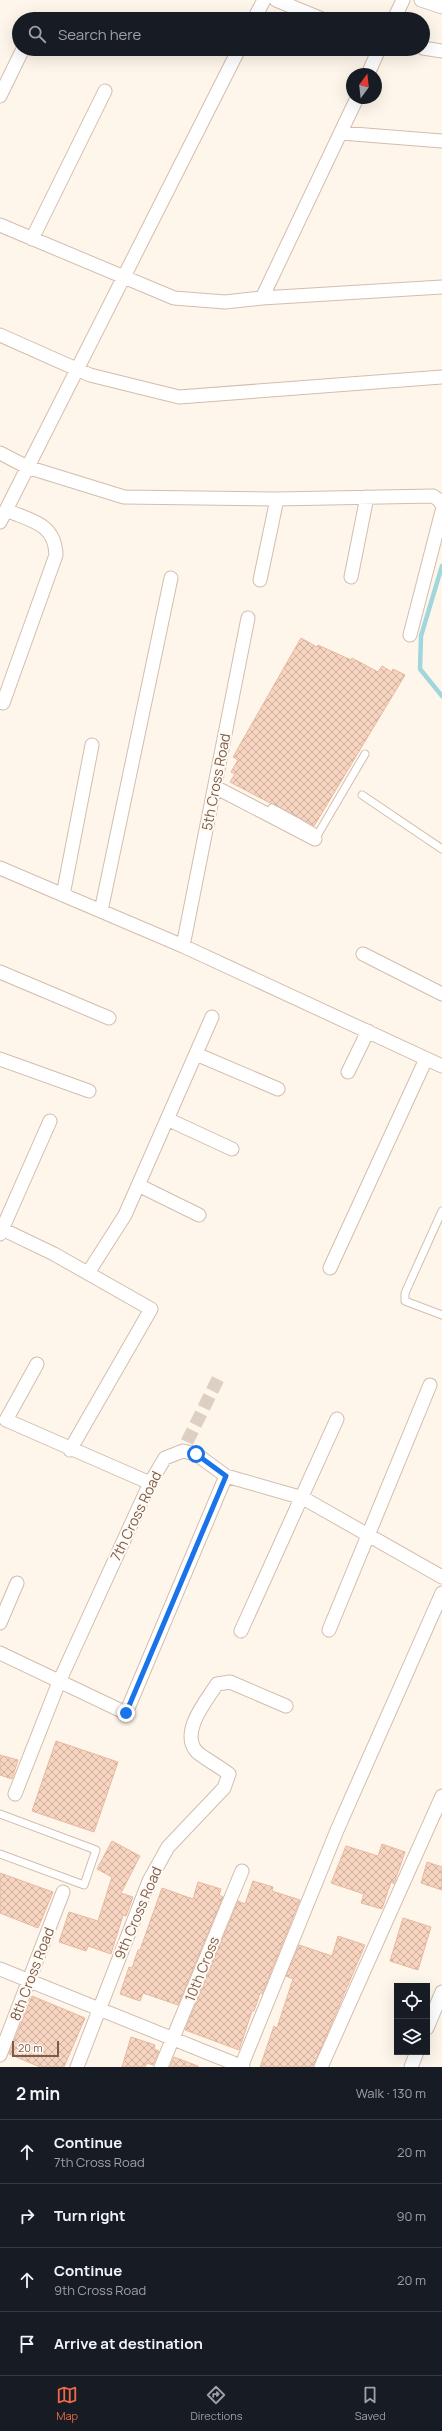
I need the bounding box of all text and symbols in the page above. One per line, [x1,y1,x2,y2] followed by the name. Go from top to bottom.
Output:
[12,12,430,56] search box
[26,23,48,45] icon: search
[58,24,141,45] text: Search here
[346,68,382,104] north arrow
[197,732,234,832] street label: 5th Cross Road
[187,1445,205,1463] route start
[106,1468,165,1564] street label: 7th Cross Road
[117,1704,135,1722] route end
[109,1863,166,1962] street label: 9th Cross Road
[5,1924,58,2023] street label: 8th Cross Road
[180,1933,223,2004] street label: 10th Cross
[394,1983,430,2055] map controls
[394,1983,430,2019] button: locate
[394,2019,430,2055] button: layers
[12,2039,59,2058] scale bar
[18,2040,43,2055] text: 20 m
[16,2082,60,2105] text: 2 min
[356,2084,426,2102] text: Walk · 130 m
[54,2132,122,2153] text: Continue
[16,2141,38,2163] icon: ahead
[397,2143,426,2161] text: 20 m
[54,2153,145,2171] text: 7th Cross Road
[16,2205,38,2227] icon: right
[54,2205,125,2226] text: Turn right
[396,2207,426,2225] text: 90 m
[54,2260,122,2281] text: Continue
[16,2269,38,2291] icon: ahead
[397,2271,426,2289] text: 20 m
[54,2281,146,2299] text: 9th Cross Road
[16,2333,38,2355] icon: arrive
[54,2333,203,2354] text: Arrive at destination
[56,2384,78,2423] tab: Map
[190,2384,243,2423] tab: Directions
[355,2384,386,2423] tab: Saved

